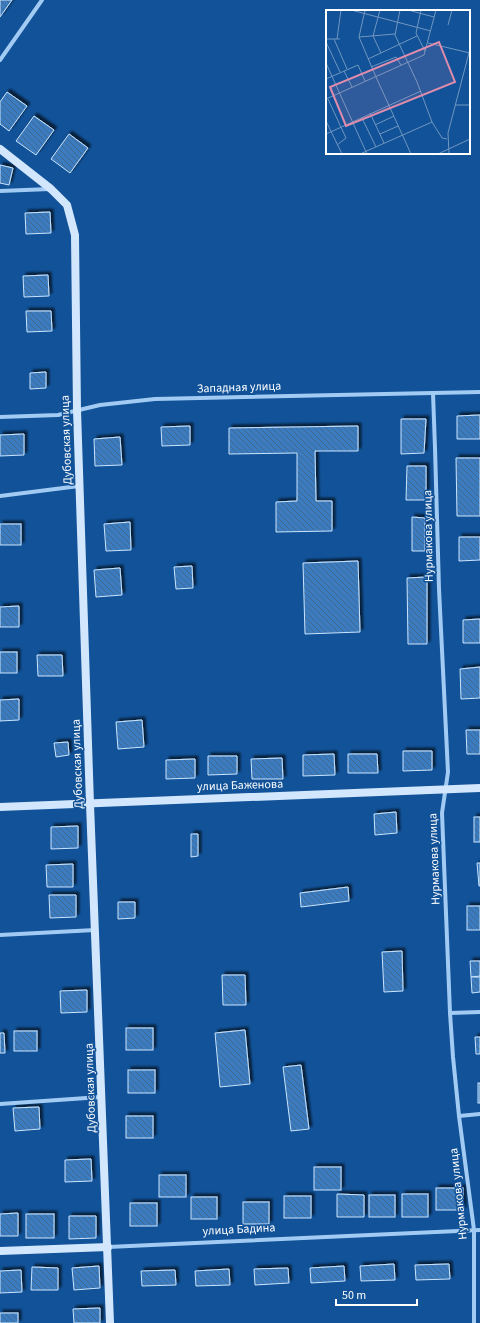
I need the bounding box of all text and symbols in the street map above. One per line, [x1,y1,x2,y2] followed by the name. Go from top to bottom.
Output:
[326,10,470,154] inset map
[196,378,282,397] street label: Западная улица
[56,395,77,485] street label: Дубовская улица
[419,490,438,582] street label: Нурмакова улица
[67,719,88,809] street label: Дубовская улица
[197,775,283,795] street label: улица Баженова
[424,813,445,905] street label: Нурмакова улица
[80,1043,101,1133] street label: Дубовская улица
[445,1147,472,1241] street label: Нурмакова улица
[202,1219,276,1240] street label: улица Бадина
[336,1281,417,1307] scale bar
[342,1287,366,1304] text: 50 m

